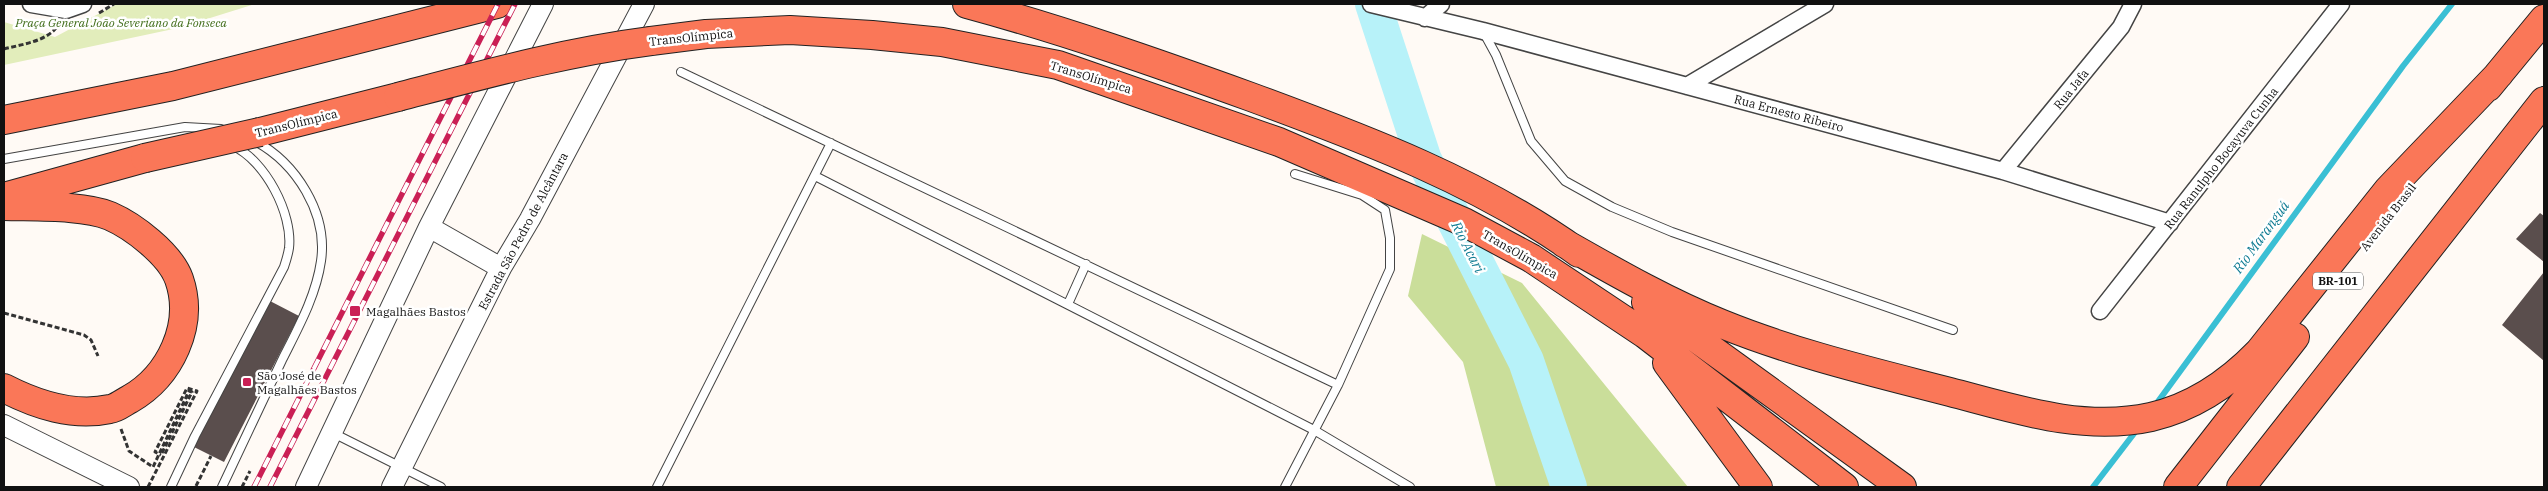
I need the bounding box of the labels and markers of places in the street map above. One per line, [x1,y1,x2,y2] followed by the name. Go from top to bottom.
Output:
[348,304,362,318] marker: Magalhães Bastos
[366,304,466,319] place label: Magalhães Bastos
[257,368,357,397] place label: São José de Magalhães Bastos
[241,376,253,388] marker: São José de Magalhães Bastos

